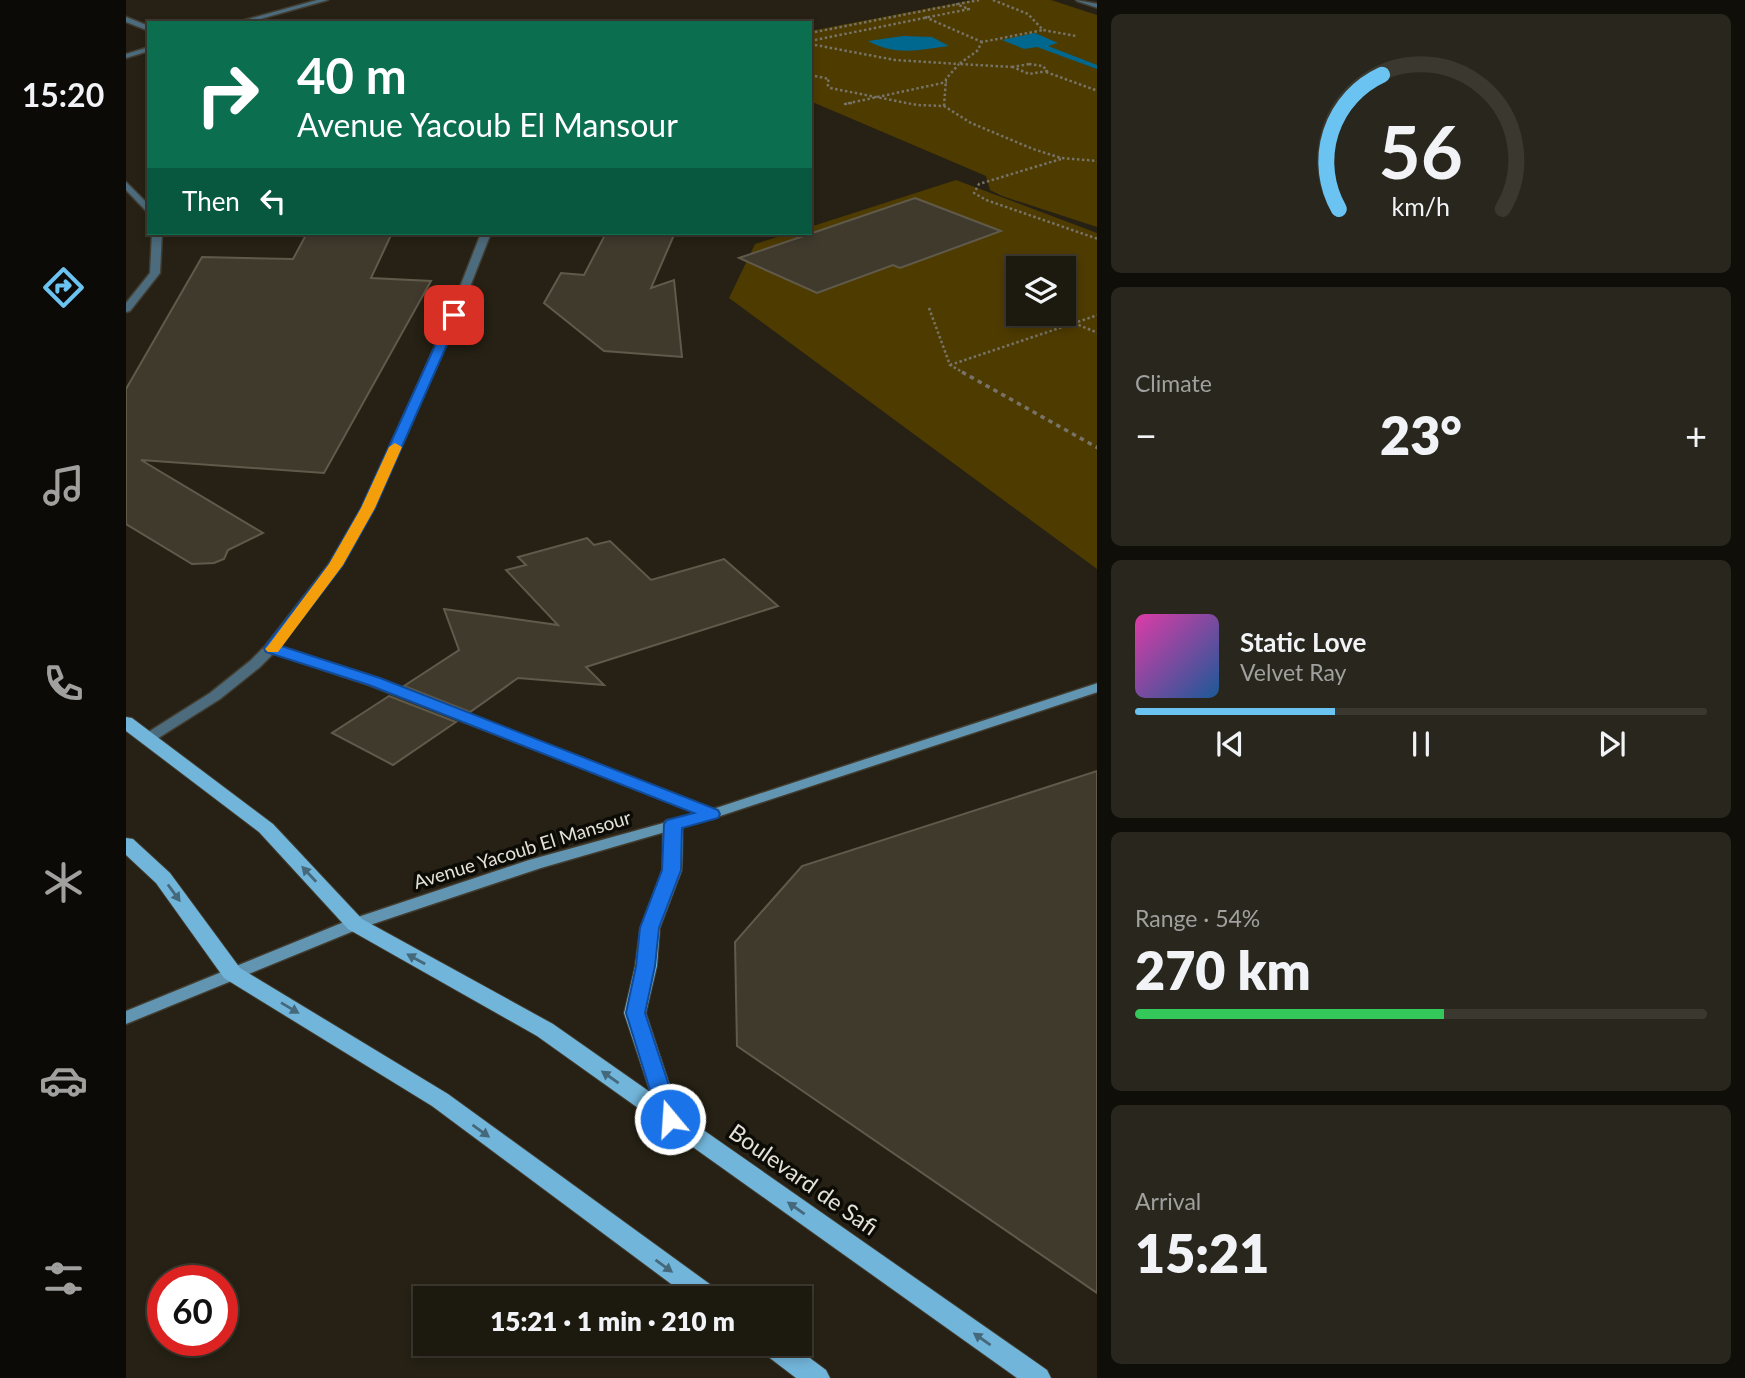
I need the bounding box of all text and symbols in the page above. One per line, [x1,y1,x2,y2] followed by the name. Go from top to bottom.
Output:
[297,46,407,104] text: 40 m
[182,49,273,140] icon: right
[22,75,104,114] text: 15:20
[297,105,678,144] text: Avenue Yacoub El Mansour
[1379,108,1463,196] text: 56
[254,182,292,220] icon: left
[182,185,240,217] text: Then
[1392,191,1450,221] text: km/h
[1006,256,1076,326] map controls
[1006,256,1076,326] button: layers
[39,263,88,312] icon: directions
[424,285,484,345] pin
[435,296,473,334] icon: arrive
[1135,369,1212,397] text: Climate
[1380,404,1462,466] text: 23°
[1135,412,1157,458] text: −
[1685,412,1707,458] text: +
[39,461,88,510] icon: music
[1240,626,1367,658] text: Static Love
[1240,658,1346,686] text: Velvet Ray
[39,659,88,708] icon: phone
[1211,725,1249,763] icon: previous
[1402,725,1440,763] icon: pause
[1593,725,1631,763] icon: next
[411,805,634,893] street label: Avenue Yacoub El Mansour
[39,858,88,907] icon: climate
[301,866,317,883] one-way arrow
[167,884,181,902] one-way arrow
[1135,904,1260,932] text: Range · 54%
[1135,939,1311,1001] text: 270 km
[406,953,426,964] one-way arrow
[280,1002,299,1015] one-way arrow
[39,1056,88,1105] icon: car
[601,1070,619,1084] one-way arrow
[633,1082,707,1156] position arrow
[724,1117,884,1241] street label: Boulevard de Safi
[472,1123,490,1138] one-way arrow
[1135,1187,1201,1215] text: Arrival
[787,1201,805,1215] one-way arrow
[1135,1222,1269,1284] text: 15:21
[39,1254,88,1303] icon: filters
[655,1258,673,1273] one-way arrow
[147,1265,238,1356] speed limit sign: 60
[490,1305,735,1337] text: 15:21 · 1 min · 210 m
[973,1332,991,1346] one-way arrow

